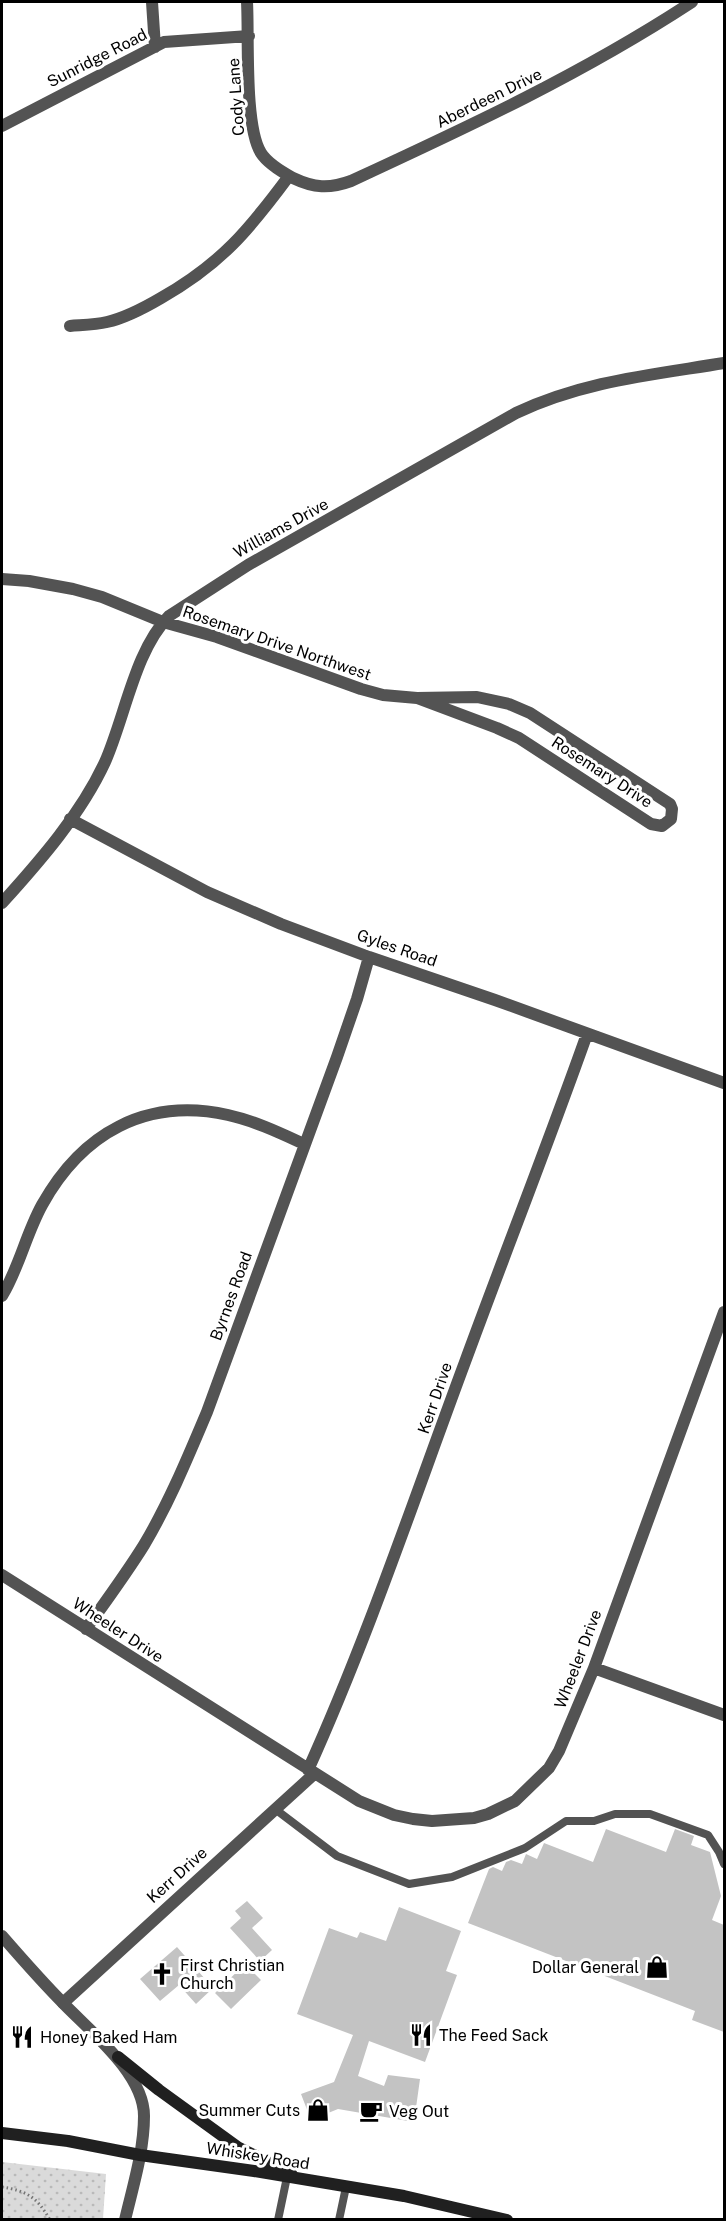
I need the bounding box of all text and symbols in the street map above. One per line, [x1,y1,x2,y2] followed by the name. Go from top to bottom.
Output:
[44,25,150,91] street label: Sunridge Road
[224,57,248,137] street label: Cody Lane
[433,64,545,132] street label: Aberdeen Drive
[230,494,332,562] street label: Williams Drive
[180,602,374,684] street label: Rosemary Drive Northwest
[548,732,656,812] street label: Rosemary Drive
[354,925,440,971] street label: Gyles Road
[206,1249,256,1343] street label: Byrnes Road
[414,1360,456,1436] street label: Kerr Drive
[69,1594,167,1666] street label: Wheeler Drive
[550,1607,606,1711] street label: Wheeler Drive
[143,1843,211,1907] street label: Kerr Drive
[644,1954,670,1980] shop icon: Dollar General
[180,1956,284,1993] place label: First Christian Church
[532,1958,639,1977] place label: Dollar General
[149,1961,175,1987] church icon: First Christian Church
[408,2022,434,2048] restaurant icon: The Feed Sack
[9,2024,35,2050] restaurant icon: Honey Baked Ham
[439,2026,548,2045] place label: The Feed Sack
[40,2028,177,2047] place label: Honey Baked Ham
[305,2097,331,2123] shop icon: Summer Cuts
[358,2098,384,2124] cafe icon: Veg Out
[198,2101,300,2120] place label: Summer Cuts
[389,2102,449,2121] place label: Veg Out
[205,2138,311,2174] street label: Whiskey Road

